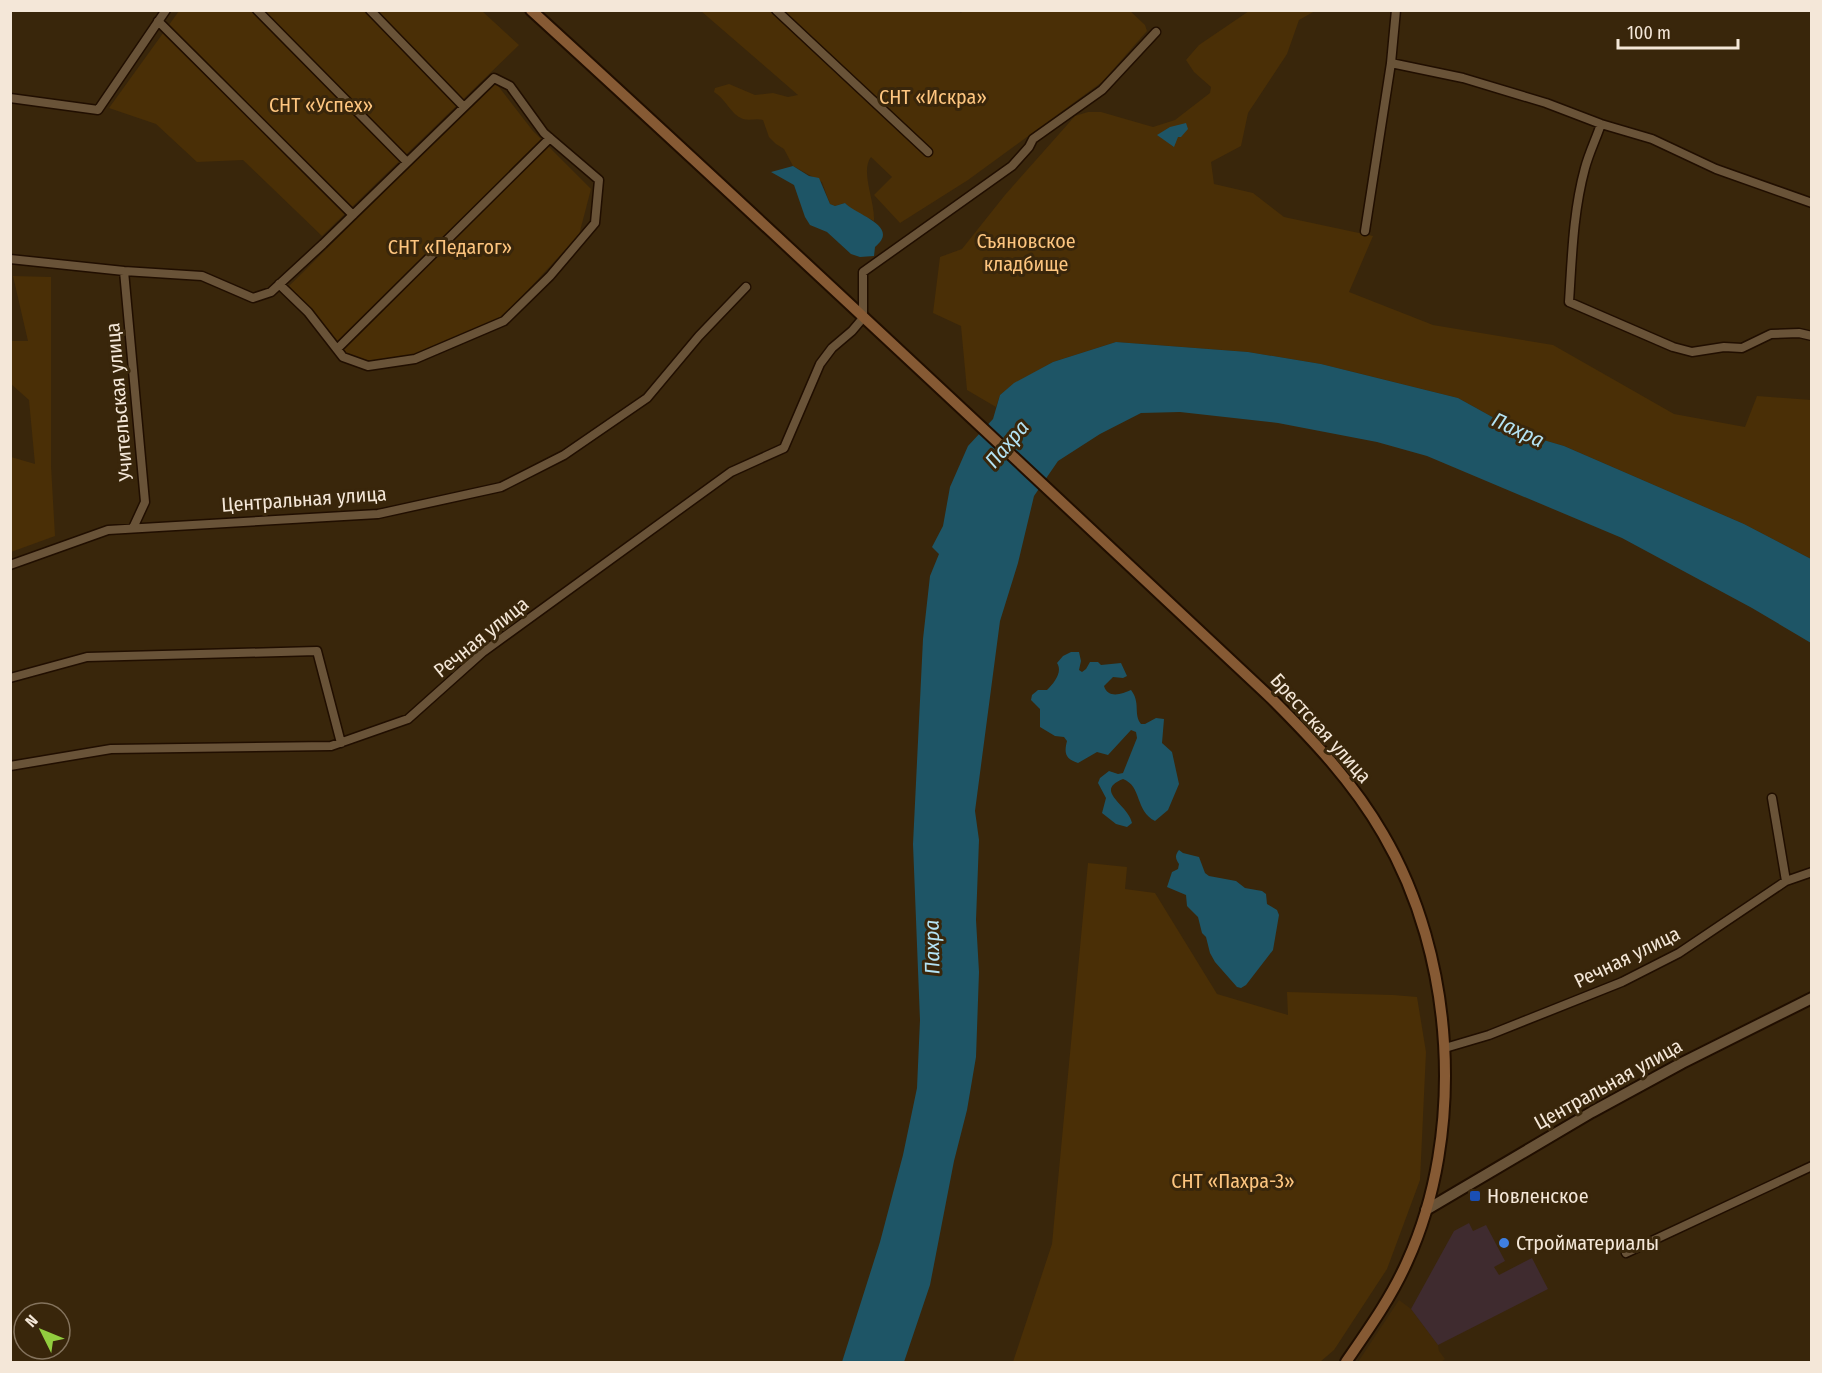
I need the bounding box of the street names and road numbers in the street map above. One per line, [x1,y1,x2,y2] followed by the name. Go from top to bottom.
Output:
[100,322,138,483] street label: Учительская улица
[221,481,387,517] street label: Центральная улица
[429,592,533,682] street label: Речная улица
[1265,668,1377,788] street label: Брестская улица
[1570,921,1684,993] street label: Речная улица
[1530,1033,1686,1135] street label: Центральная улица

